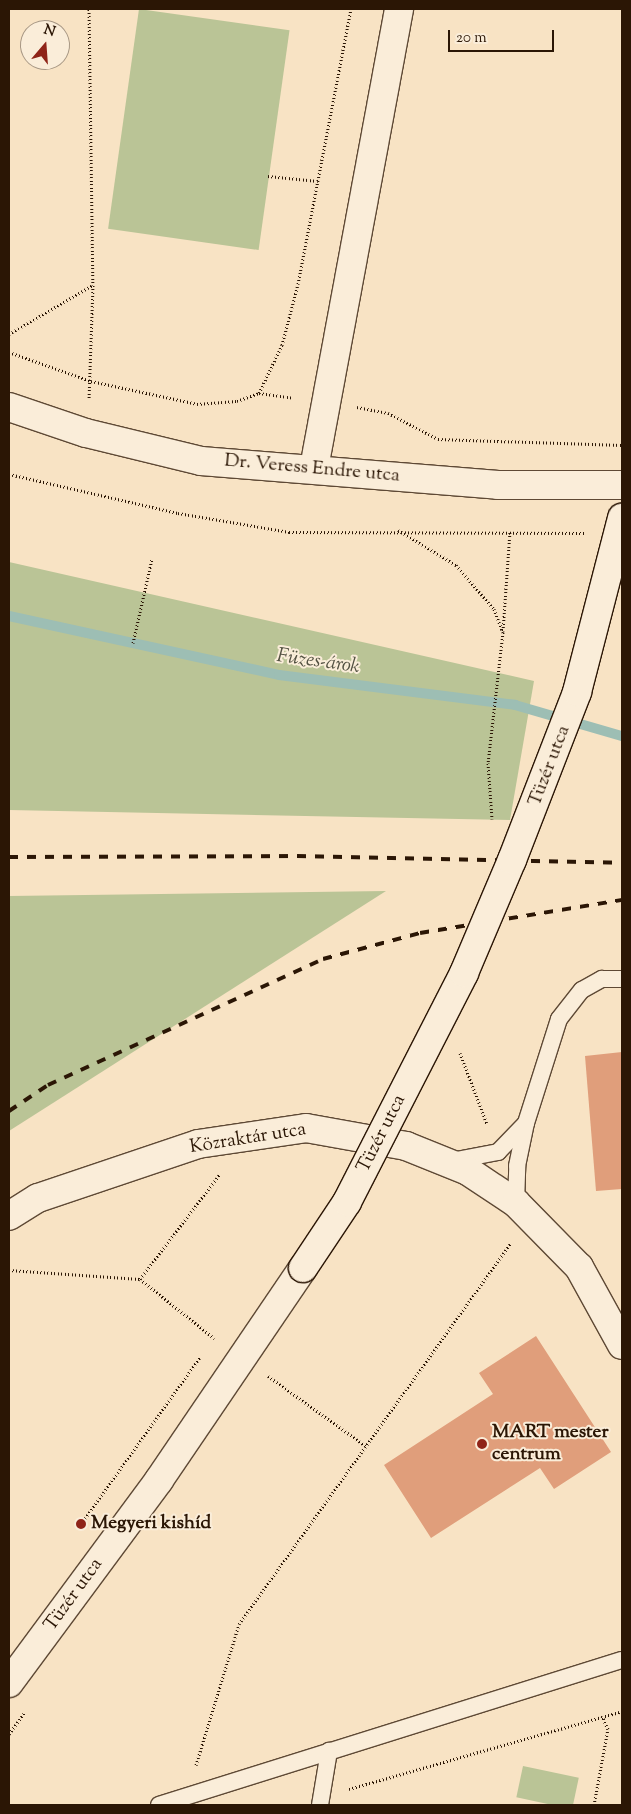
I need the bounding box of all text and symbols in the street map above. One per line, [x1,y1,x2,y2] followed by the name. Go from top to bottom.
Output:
[20,20,70,70] north arrow
[41,20,58,43] text: N
[451,20,557,52] scale bar
[456,28,487,49] text: 20 m
[223,450,401,488] street label: Dr. Veress Endre utca
[275,644,361,680] water label: Füzes-árok
[524,722,576,810] street label: Tüzér utca
[353,1091,411,1177] street label: Tüzér utca
[188,1119,308,1159] street label: Közraktár utca
[492,1422,609,1466] place label: MART mester centrum
[476,1438,488,1450] marker: MART mester centrum
[91,1513,211,1535] place label: Megyeri kishíd
[75,1518,87,1530] marker: Megyeri kishíd
[40,1554,108,1636] street label: Tüzér utca

